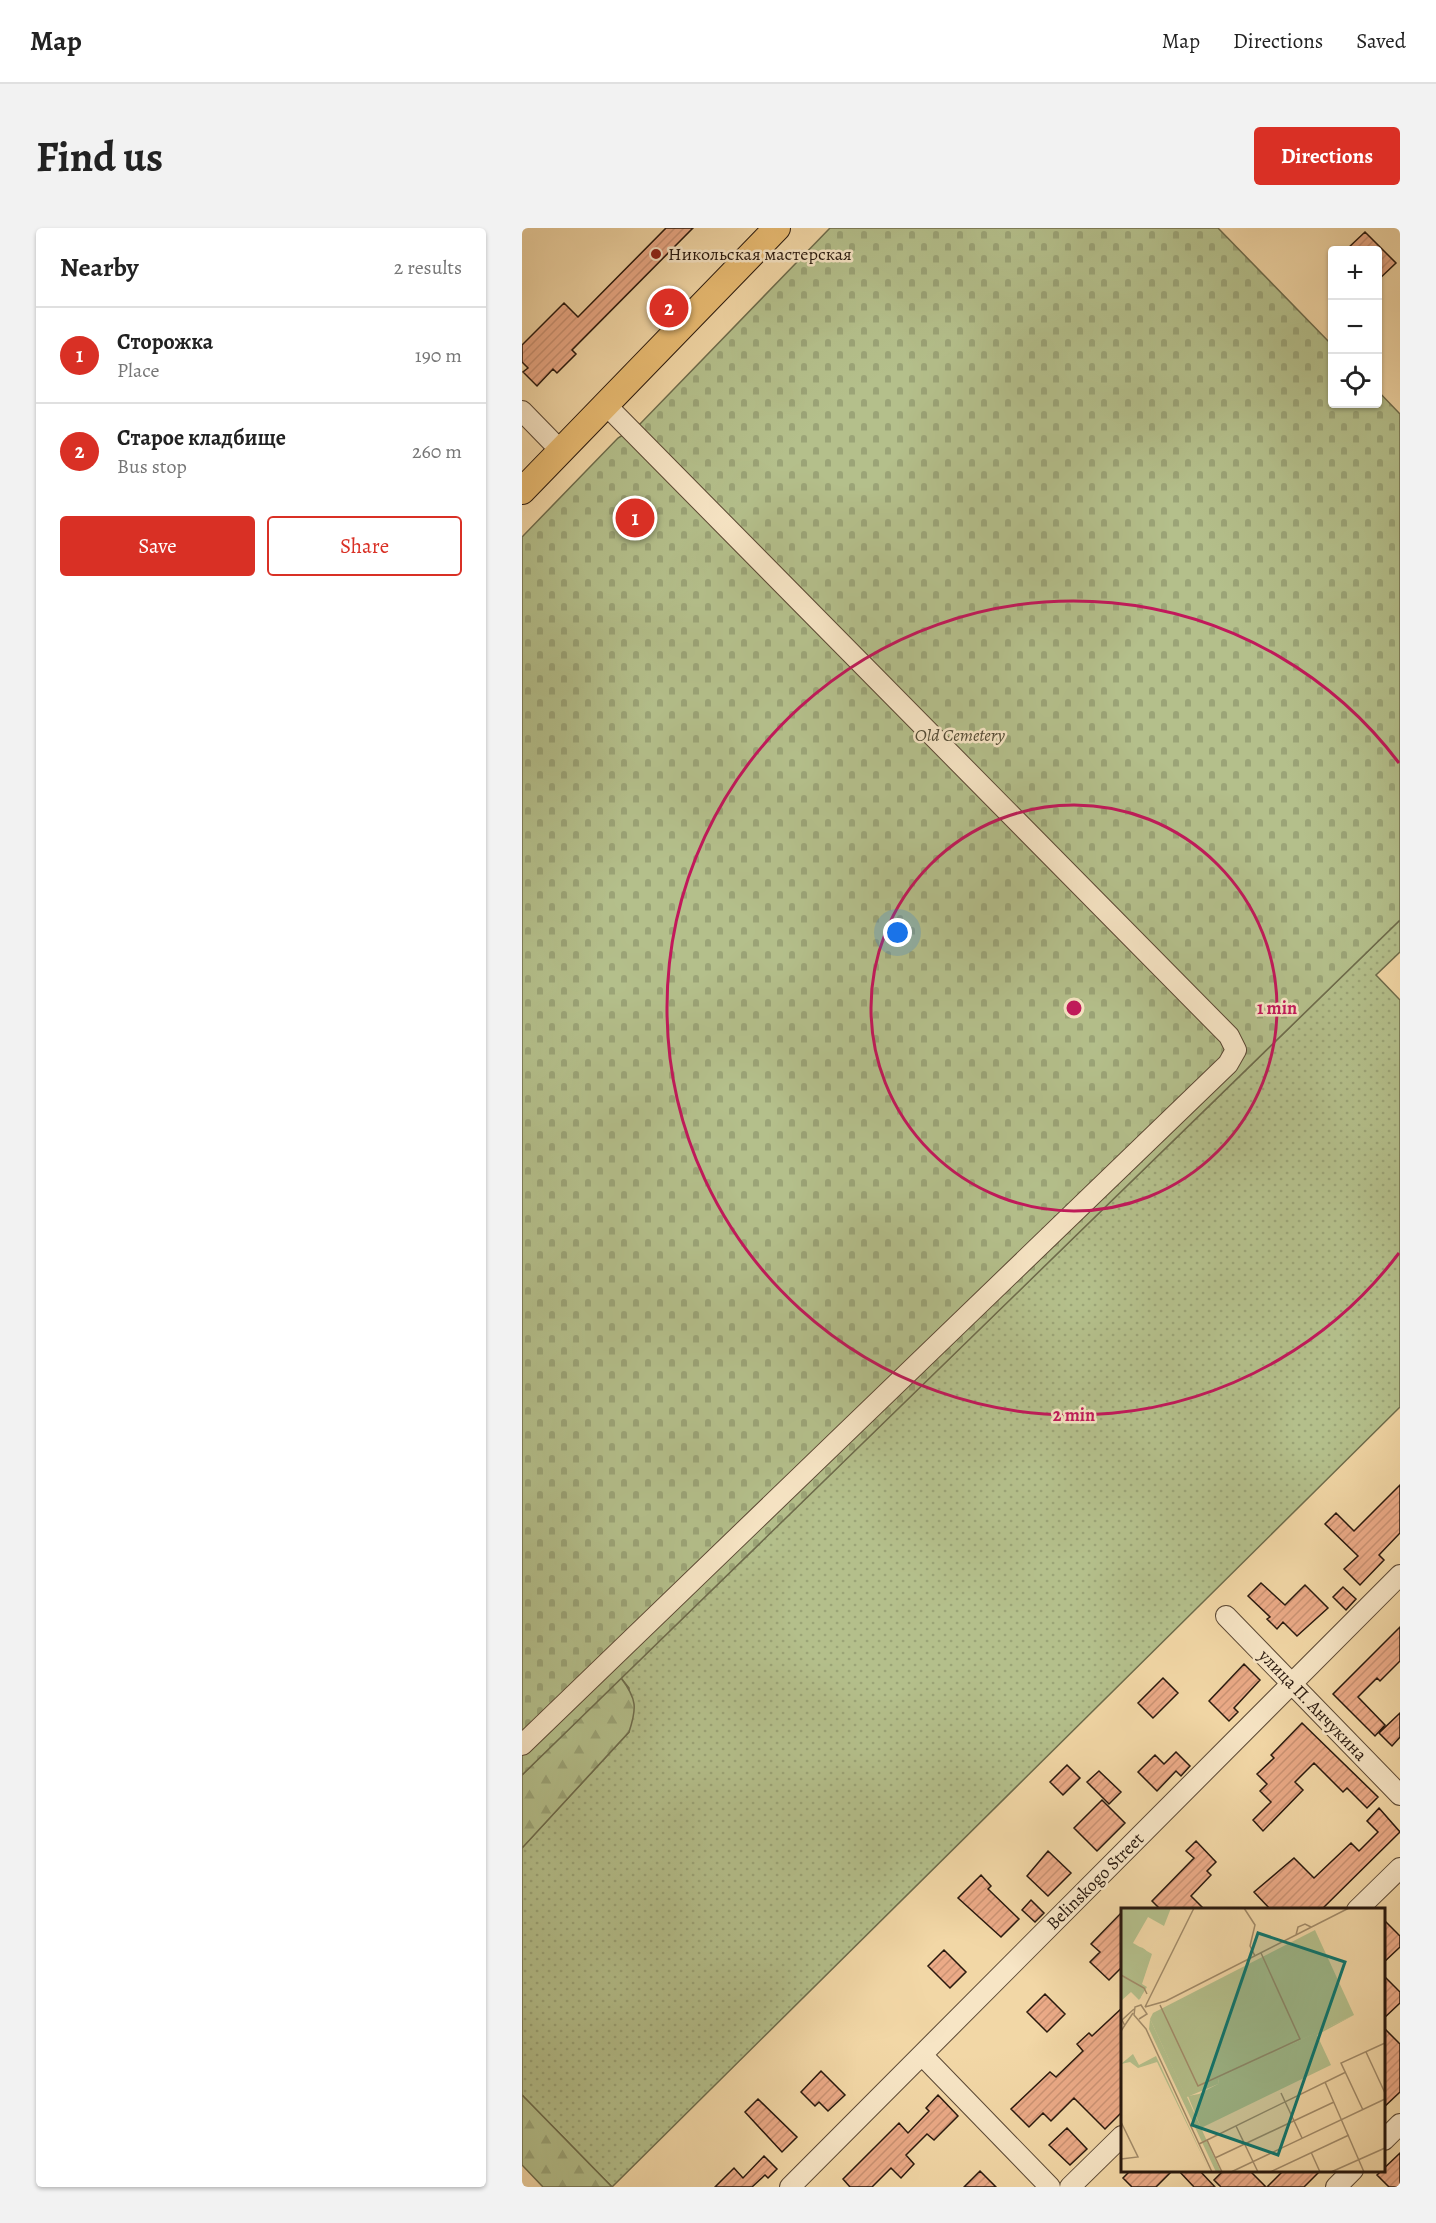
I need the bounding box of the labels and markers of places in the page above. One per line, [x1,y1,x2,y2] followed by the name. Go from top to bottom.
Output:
[668,242,852,266] place label: Никольская мастерская
[649,247,663,261] marker: Никольская мастерская
[650,286,688,331] pin: 2
[616,496,654,540] pin: 1
[1064,998,1084,1018] centre of rings

